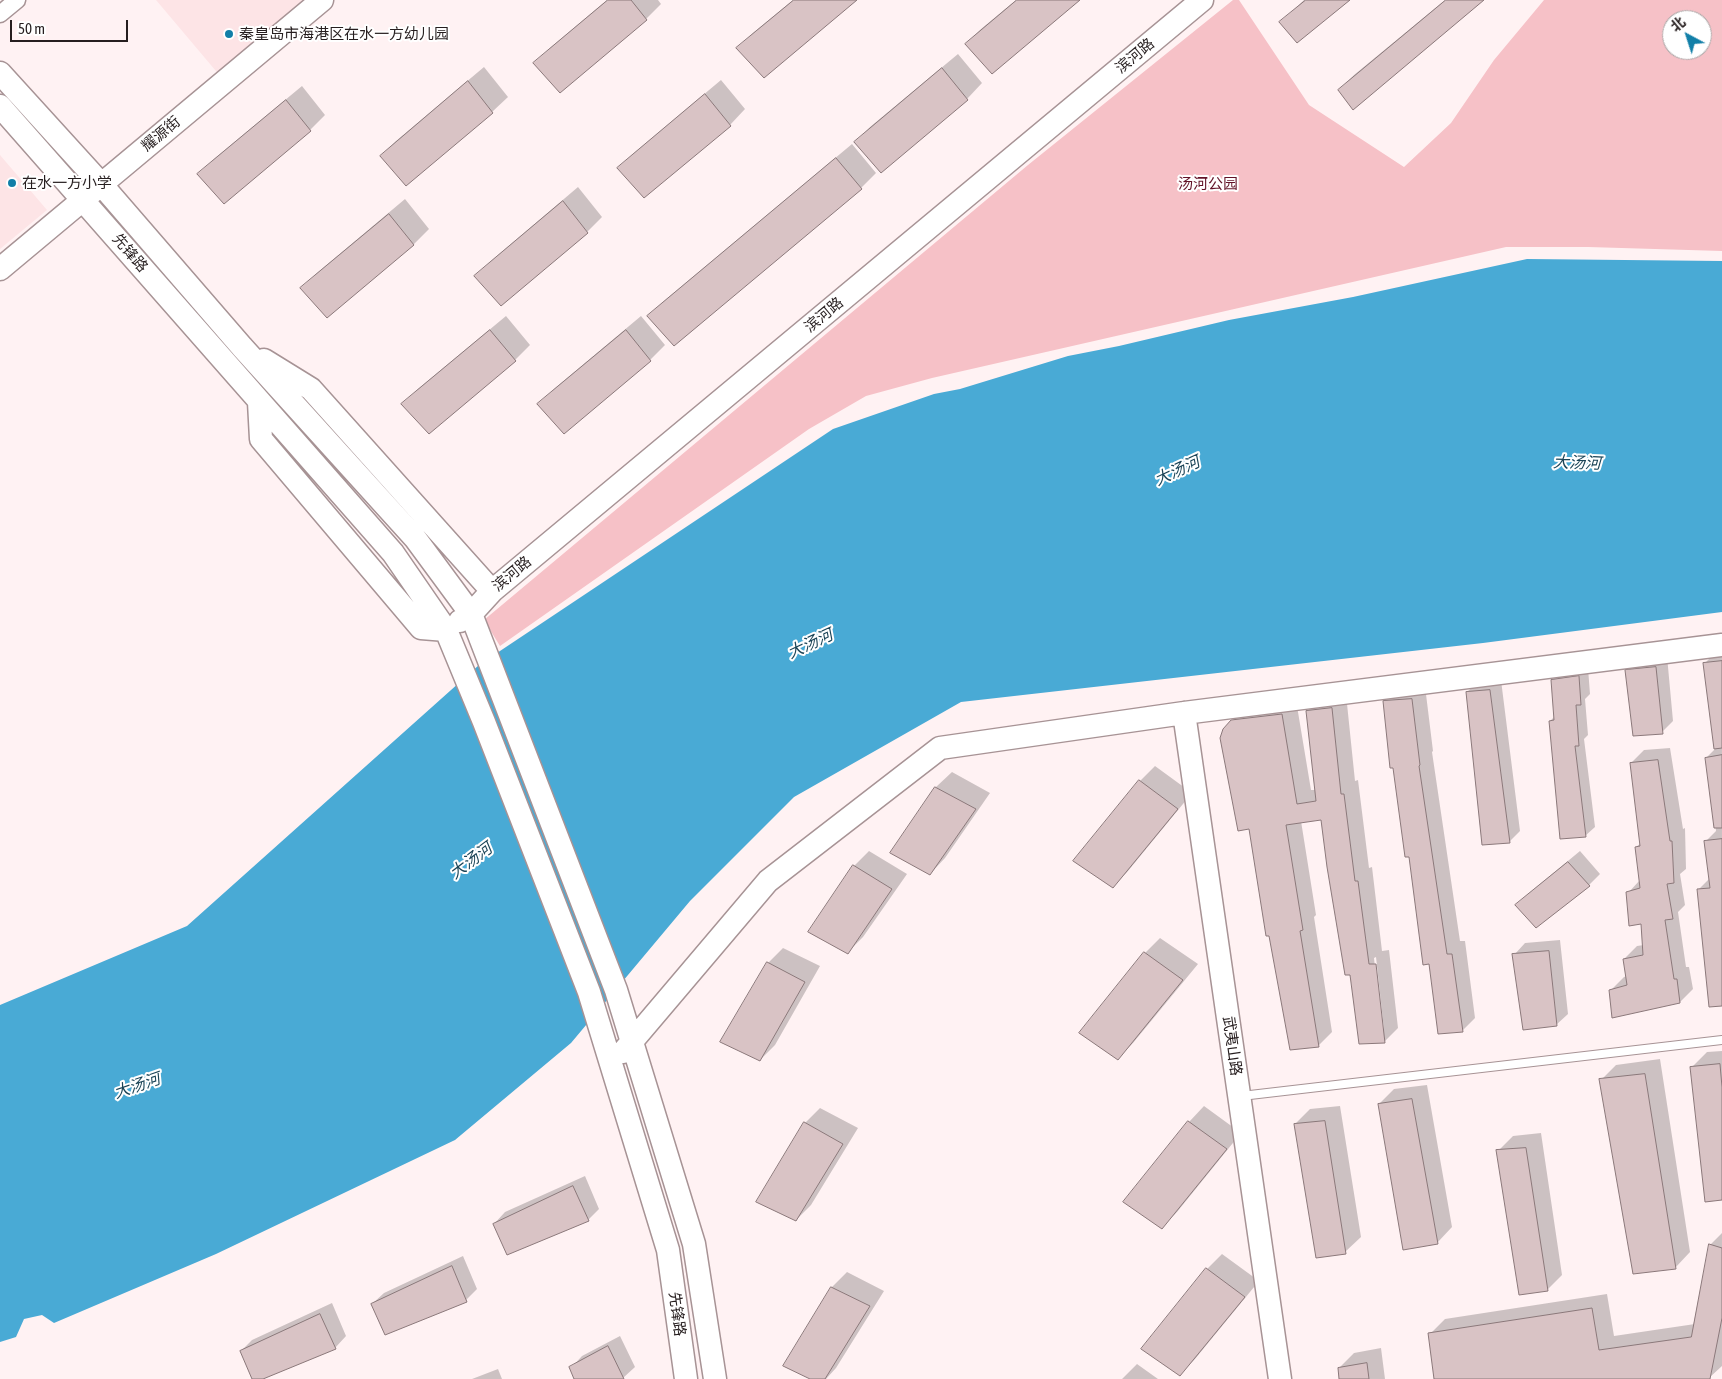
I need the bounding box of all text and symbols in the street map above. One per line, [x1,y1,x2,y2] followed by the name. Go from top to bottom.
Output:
[12,10,130,42] scale bar
[1662,10,1712,60] north arrow
[1667,14,1689,35] text: 北
[18,20,45,37] text: 50 m
[239,25,449,43] place label: 秦皇岛市海港区在水一方幼儿园
[223,28,235,40] marker: 秦皇岛市海港区在水一方幼儿园
[1112,35,1158,77] street label: 滨河路
[138,113,184,155] street label: 耀源街
[22,174,112,192] place label: 在水一方小学
[1178,175,1238,193] park label: 汤河公园
[6,177,18,189] marker: 在水一方小学
[108,230,152,276] street label: 先锋路
[801,294,847,336] street label: 滨河路
[1151,452,1203,490] water label: 大汤河
[1553,453,1601,473] water label: 大汤河
[489,553,535,595] street label: 滨河路
[784,625,836,663] water label: 大汤河
[446,839,496,883] water label: 大汤河
[1219,1015,1245,1077] street label: 武夷山路
[111,1069,163,1103] water label: 大汤河
[665,1290,689,1338] street label: 先锋路

